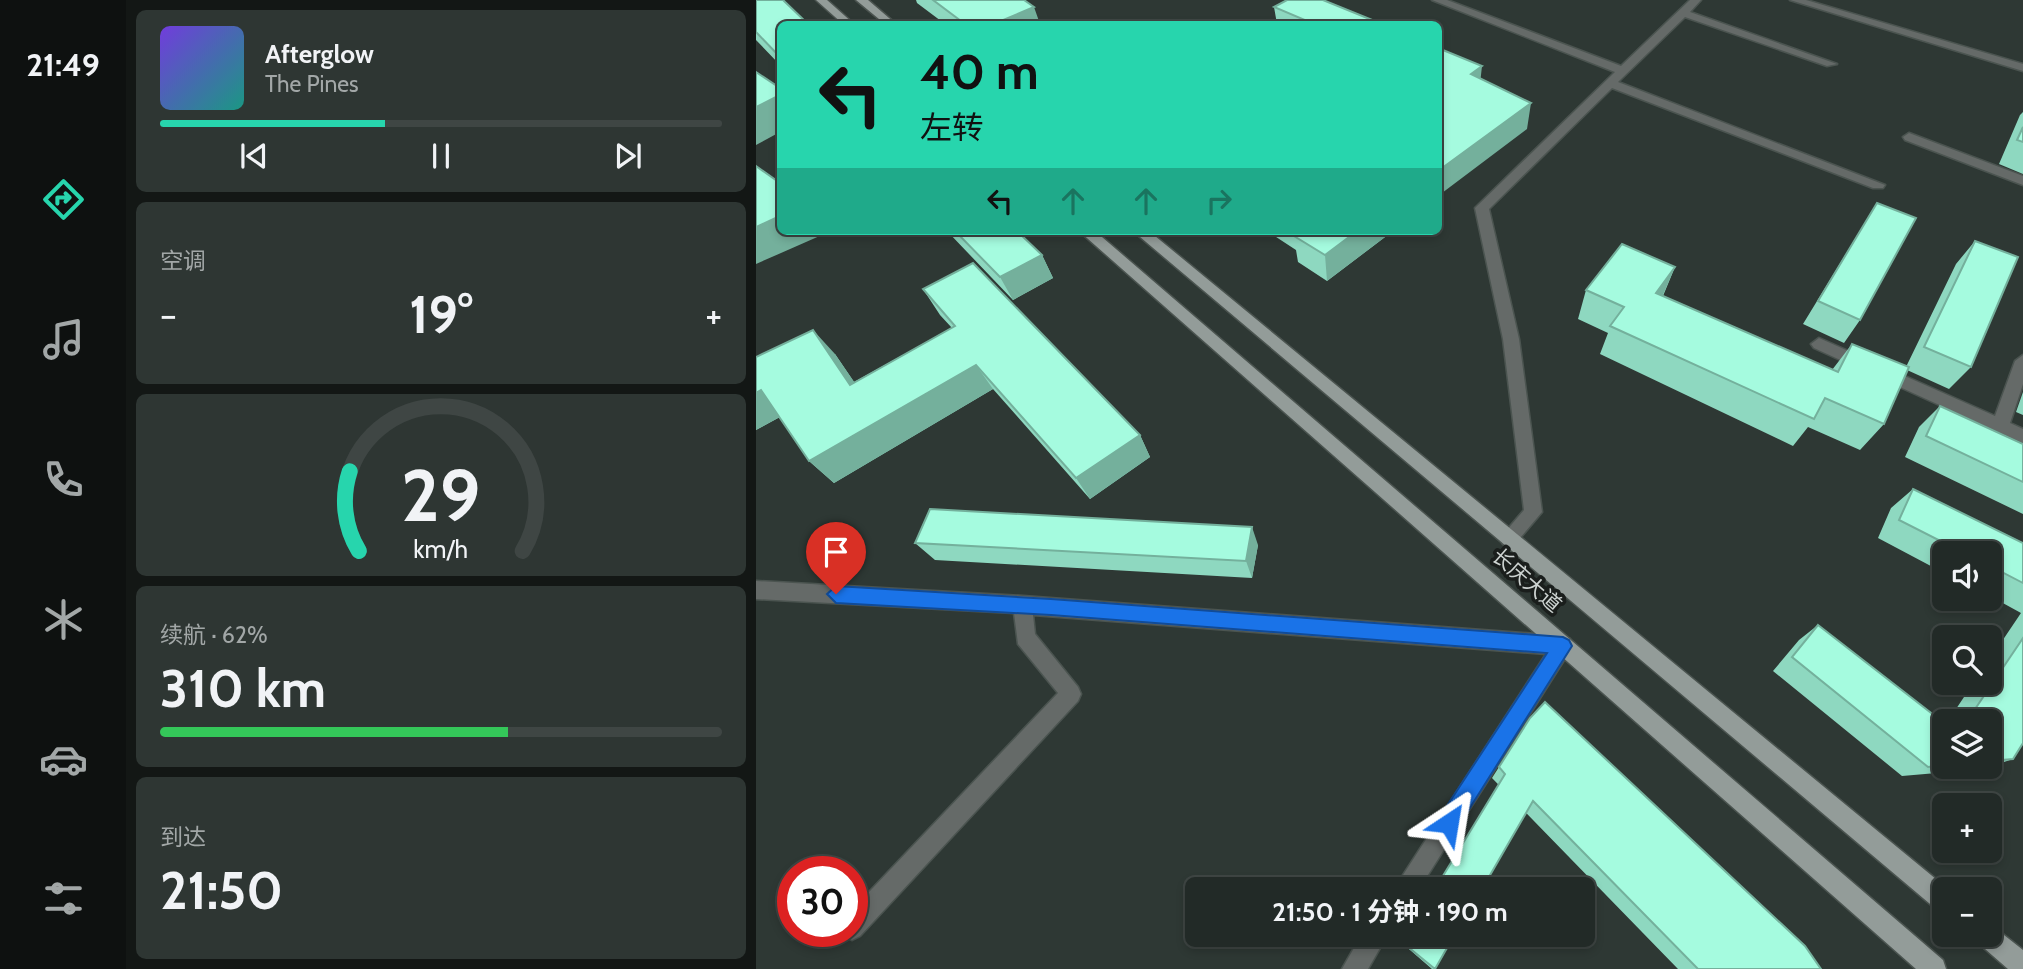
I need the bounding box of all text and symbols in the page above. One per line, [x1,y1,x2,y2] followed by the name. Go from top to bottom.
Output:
[265,38,374,70] text: Afterglow
[920,42,1039,101] text: 40 m
[26,45,100,84] text: 21:49
[805,49,896,140] icon: left
[265,70,359,98] text: The Pines
[920,108,984,147] text: 左转
[235,137,273,175] icon: previous
[422,137,460,175] icon: pause
[609,137,647,175] icon: next
[39,175,88,224] icon: directions
[981,182,1019,220] icon: left
[1054,182,1092,220] icon: ahead
[1127,182,1165,220] icon: ahead
[1200,182,1238,220] icon: right
[160,247,206,275] text: 空调
[409,283,473,346] text: 19°
[160,291,177,338] text: −
[705,291,722,338] text: +
[39,315,88,364] icon: music
[401,451,481,539] text: 29
[39,455,88,504] icon: phone
[806,522,866,594] pin
[414,533,468,563] text: km/h
[817,533,855,571] icon: arrive
[1932,541,2002,947] map controls
[1932,541,2002,611] button: sound
[1487,543,1567,617] street label: 长庆大道
[39,595,88,644] icon: climate
[160,621,268,649] text: 续航 · 62%
[1932,625,2002,695] button: search
[160,657,326,720] text: 310 km
[1932,709,2002,779] button: layers
[39,735,88,784] icon: car
[1412,786,1486,860] position arrow
[1932,793,2002,863] button: +
[160,823,206,851] text: 到达
[777,856,868,947] speed limit sign: 30
[160,859,283,922] text: 21:50
[39,874,88,923] icon: filters
[1932,877,2002,947] button: −
[1272,896,1508,928] text: 21:50 · 1 分钟 · 190 m

